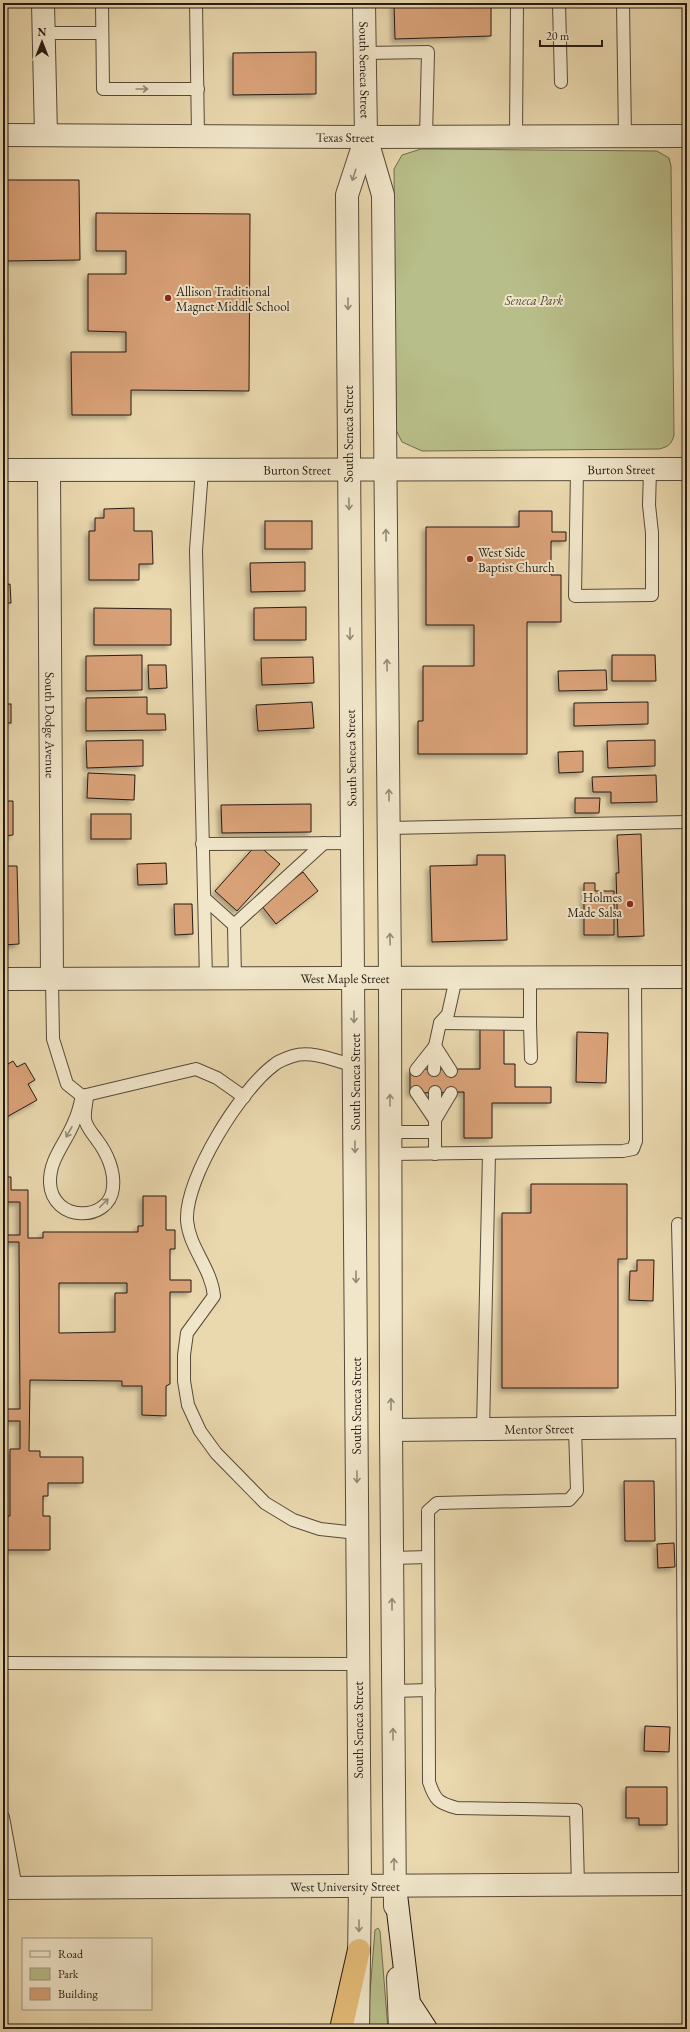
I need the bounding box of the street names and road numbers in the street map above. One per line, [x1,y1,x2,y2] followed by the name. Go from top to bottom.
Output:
[356,21,374,119] street label: South Seneca Street
[316,128,374,146] street label: Texas Street
[340,385,357,483] street label: South Seneca Street
[263,461,331,478] street label: Burton Street
[587,461,655,478] street label: Burton Street
[42,672,59,778] street label: South Dodge Avenue
[342,709,360,807] street label: South Seneca Street
[300,969,390,987] street label: West Maple Street
[347,1033,364,1131] street label: South Seneca Street
[348,1357,365,1455] street label: South Seneca Street
[504,1420,574,1437] street label: Mentor Street
[350,1681,367,1779] street label: South Seneca Street
[290,1877,400,1895] street label: West University Street

